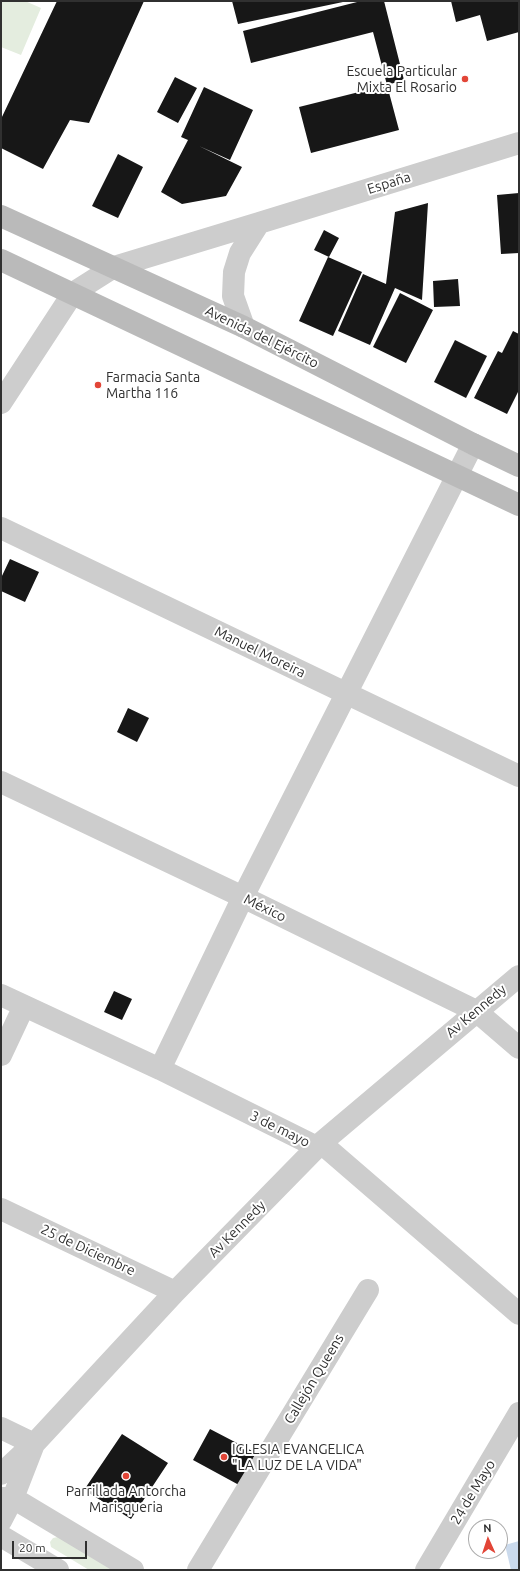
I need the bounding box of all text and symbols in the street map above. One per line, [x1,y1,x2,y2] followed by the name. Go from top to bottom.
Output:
[346,63,457,96] place label: Escuela Particular Mixta El Rosario
[460,74,470,84] marker: Escuela Particular Mixta El Rosario
[365,168,413,198] street label: España
[203,302,321,372] street label: Avenida del Ejército
[106,369,200,402] place label: Farmacia Santa Martha 116
[93,380,103,390] marker: Farmacia Santa Martha 116
[212,623,308,681] street label: Manuel Moreira
[241,891,289,925] street label: México
[442,981,510,1041] street label: Av Kennedy
[247,1107,313,1151] street label: 3 de mayo
[205,1197,269,1261] street label: Av Kennedy
[38,1221,138,1279] street label: 25 de Diciembre
[281,1331,347,1427] street label: Callejón Queens
[232,1441,364,1474] place label: IGLESIA EVANGELICA "LA LUZ DE LA VIDA"
[219,1452,229,1462] marker: IGLESIA EVANGELICA "LA LUZ DE LA VIDA"
[447,1457,499,1527] street label: 24 de Mayo
[121,1471,131,1481] marker: Parrillada Antorcha Marisqueria
[66,1483,186,1516] place label: Parrillada Antorcha Marisqueria
[468,1519,508,1559] north arrow
[483,1522,492,1534] text: N
[14,1533,89,1559] scale bar
[19,1541,46,1554] text: 20 m

